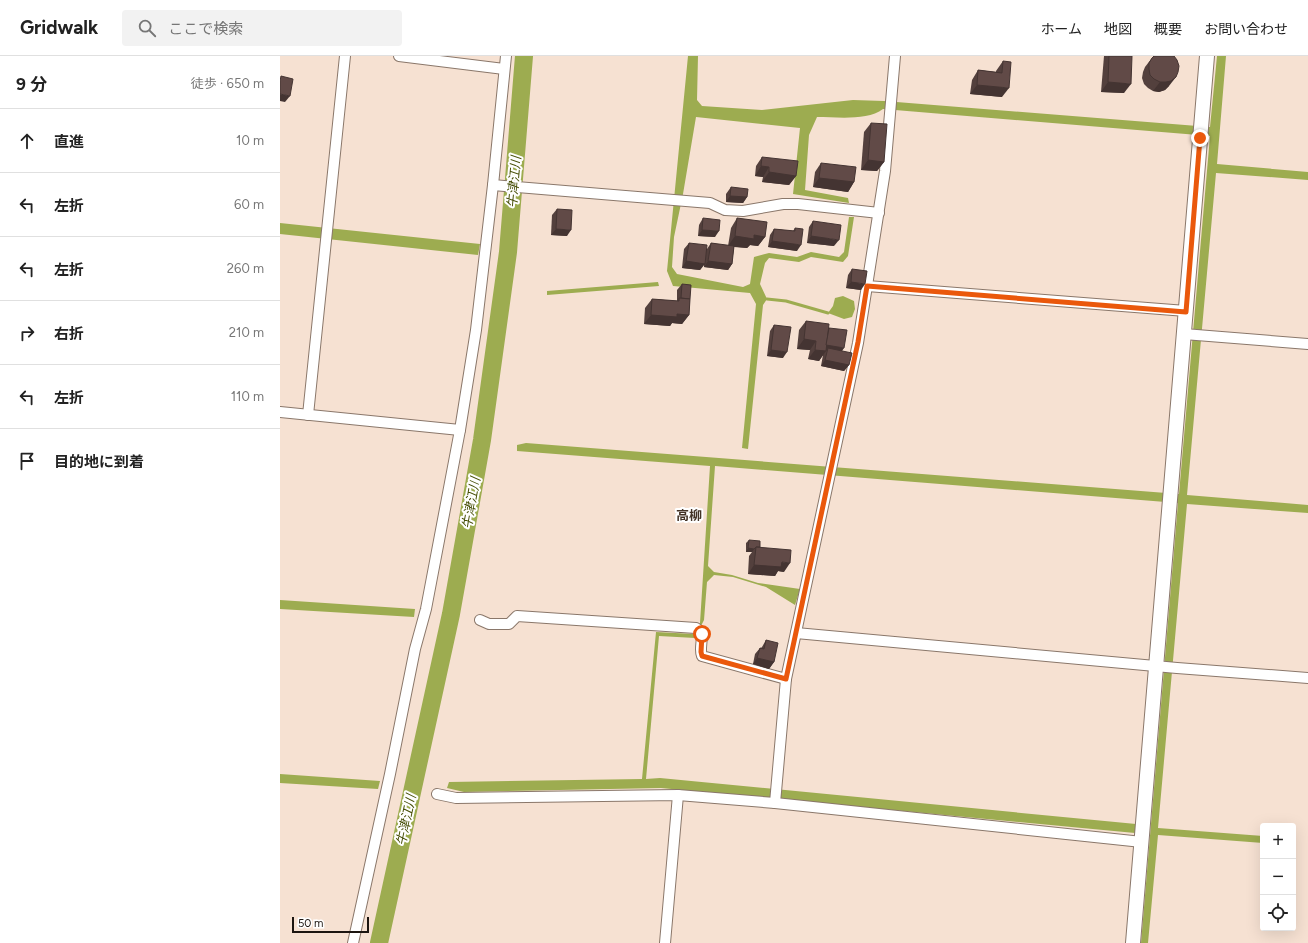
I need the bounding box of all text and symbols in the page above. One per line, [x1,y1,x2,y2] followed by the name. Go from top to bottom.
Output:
[122,10,402,46] search box
[20,16,98,39] text: Gridwalk
[136,17,158,39] icon: search
[168,20,243,38] text: ここで検索
[1040,21,1082,38] text: ホーム
[1104,21,1132,38] text: 地図
[1154,21,1182,38] text: 概要
[1204,21,1288,38] text: お問い合わせ
[16,74,47,94] text: 9 分
[191,76,264,91] text: 徒歩 · 650 m
[1191,129,1209,147] route end
[16,130,38,152] icon: ahead
[54,133,84,151] text: 直進
[236,133,264,148] text: 10 m
[504,153,524,209] water label: 牛津江川
[16,194,38,216] icon: left
[54,197,84,215] text: 左折
[234,197,264,212] text: 60 m
[16,258,38,280] icon: left
[54,261,84,279] text: 左折
[227,261,264,276] text: 260 m
[16,322,38,344] icon: right
[54,325,84,343] text: 右折
[229,325,264,340] text: 210 m
[16,386,38,408] icon: left
[54,389,84,407] text: 左折
[231,389,264,404] text: 110 m
[16,450,38,472] icon: arrive
[54,453,144,471] text: 目的地に到着
[459,474,483,530] water label: 牛津江川
[676,508,702,523] district label: 高柳
[693,625,711,643] route start
[393,791,419,847] water label: 牛津江川
[1260,823,1296,931] map controls
[1260,823,1296,859] button: +
[1260,859,1296,895] button: −
[1260,895,1296,931] button: locate
[292,915,369,934] scale bar
[298,917,323,930] text: 50 m

